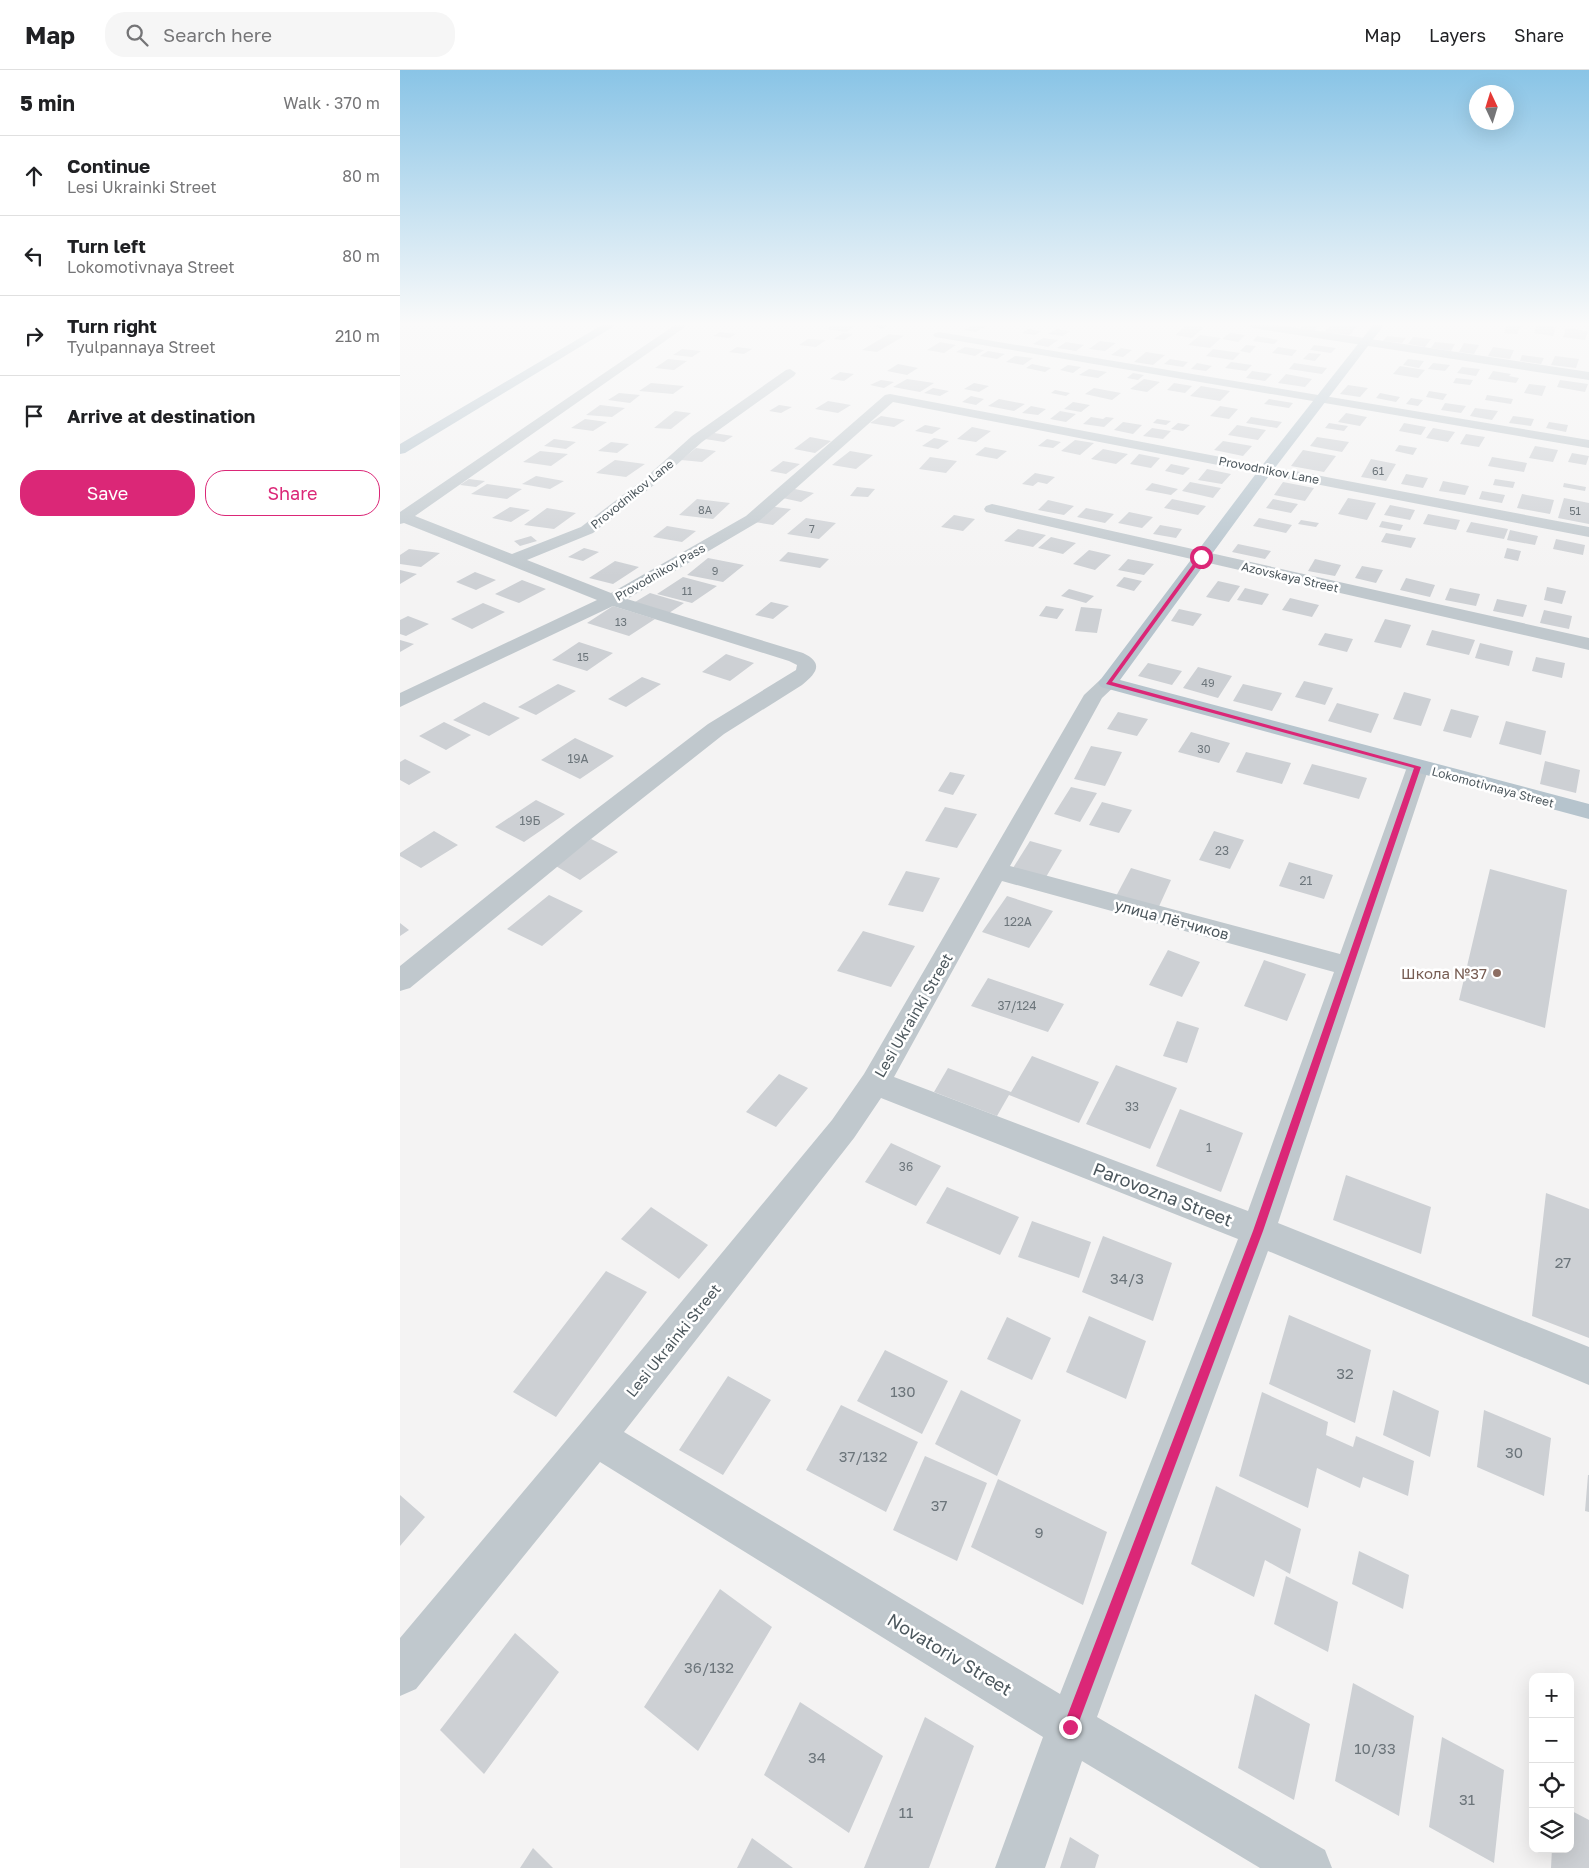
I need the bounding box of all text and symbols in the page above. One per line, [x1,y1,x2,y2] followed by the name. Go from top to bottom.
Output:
[105,12,455,57] search box
[25,20,75,49] text: Map
[123,21,151,49] icon: search
[163,23,272,46] text: Search here
[1364,24,1401,46] text: Map
[1429,24,1486,46] text: Layers
[1514,24,1564,46] text: Share
[1469,85,1514,130] north arrow
[20,90,75,116] text: 5 min
[283,93,380,113] text: Walk · 370 m
[67,154,150,177] text: Continue
[20,162,48,190] icon: ahead
[342,166,380,186] text: 80 m
[67,177,217,197] text: Lesi Ukrainki Street
[67,234,146,257] text: Turn left
[20,242,48,270] icon: left
[342,246,380,266] text: 80 m
[67,257,235,277] text: Lokomotivnaya Street
[67,314,157,337] text: Turn right
[20,322,48,350] icon: right
[335,326,380,346] text: 210 m
[67,337,216,357] text: Tyulpannaya Street
[20,402,48,430] icon: arrive
[67,404,255,427] text: Arrive at destination
[1217,453,1321,487] street label: Provodnikov Lane
[588,456,677,532] street label: Provodnikov Lane
[1372,464,1384,477] house number: 61
[20,470,195,516] button: Save
[205,470,380,516] button: Share
[698,503,713,516] house number: 8А
[1569,504,1581,517] house number: 51
[809,522,815,535] house number: 7
[612,540,708,604] street label: Provodnikov Pass
[1190,546,1213,569] route start
[1240,559,1340,596] street label: Azovskaya Street
[712,564,718,577] house number: 9
[682,584,692,597] house number: 11
[615,615,627,628] house number: 13
[577,650,589,663] house number: 15
[1201,676,1215,689] house number: 49
[1197,742,1211,755] house number: 30
[567,751,589,766] house number: 19А
[1430,763,1556,811] street label: Lokomotivnaya Street
[519,813,541,828] house number: 19Б
[1215,843,1229,858] house number: 23
[1300,873,1313,888] house number: 21
[1113,895,1231,943] street label: улица Лётчиков
[1004,914,1032,929] house number: 122А
[870,950,956,1080] street label: Lesi Ukrainki Street
[1401,964,1487,982] place label: Школа №37
[1491,967,1503,979] marker: Школа №37
[997,998,1037,1013] house number: 37/124
[1125,1099,1139,1114] house number: 33
[1206,1140,1212,1155] house number: 1
[1090,1157,1236,1231] street label: Parovozna Street
[899,1159,913,1174] house number: 36
[1555,1253,1571,1271] house number: 27
[1110,1269,1144,1287] house number: 34/3
[622,1280,724,1400] street label: Lesi Ukrainki Street
[1336,1364,1354,1382] house number: 32
[890,1382,916,1400] house number: 130
[1505,1443,1523,1461] house number: 30
[839,1447,887,1465] house number: 37/132
[931,1496,947,1514] house number: 37
[1034,1523,1044,1541] house number: 9
[884,1608,1016,1700] street label: Novatoriv Street
[684,1658,734,1676] house number: 36/132
[1529,1673,1574,1853] map controls
[1529,1673,1574,1718] button: +
[1059,1716,1082,1739] route end
[1529,1718,1574,1763] button: −
[1354,1739,1396,1757] house number: 10/33
[808,1748,826,1766] house number: 34
[1529,1763,1574,1808] button: locate
[1459,1790,1475,1808] house number: 31
[899,1803,913,1821] house number: 11
[1529,1808,1574,1853] button: layers

